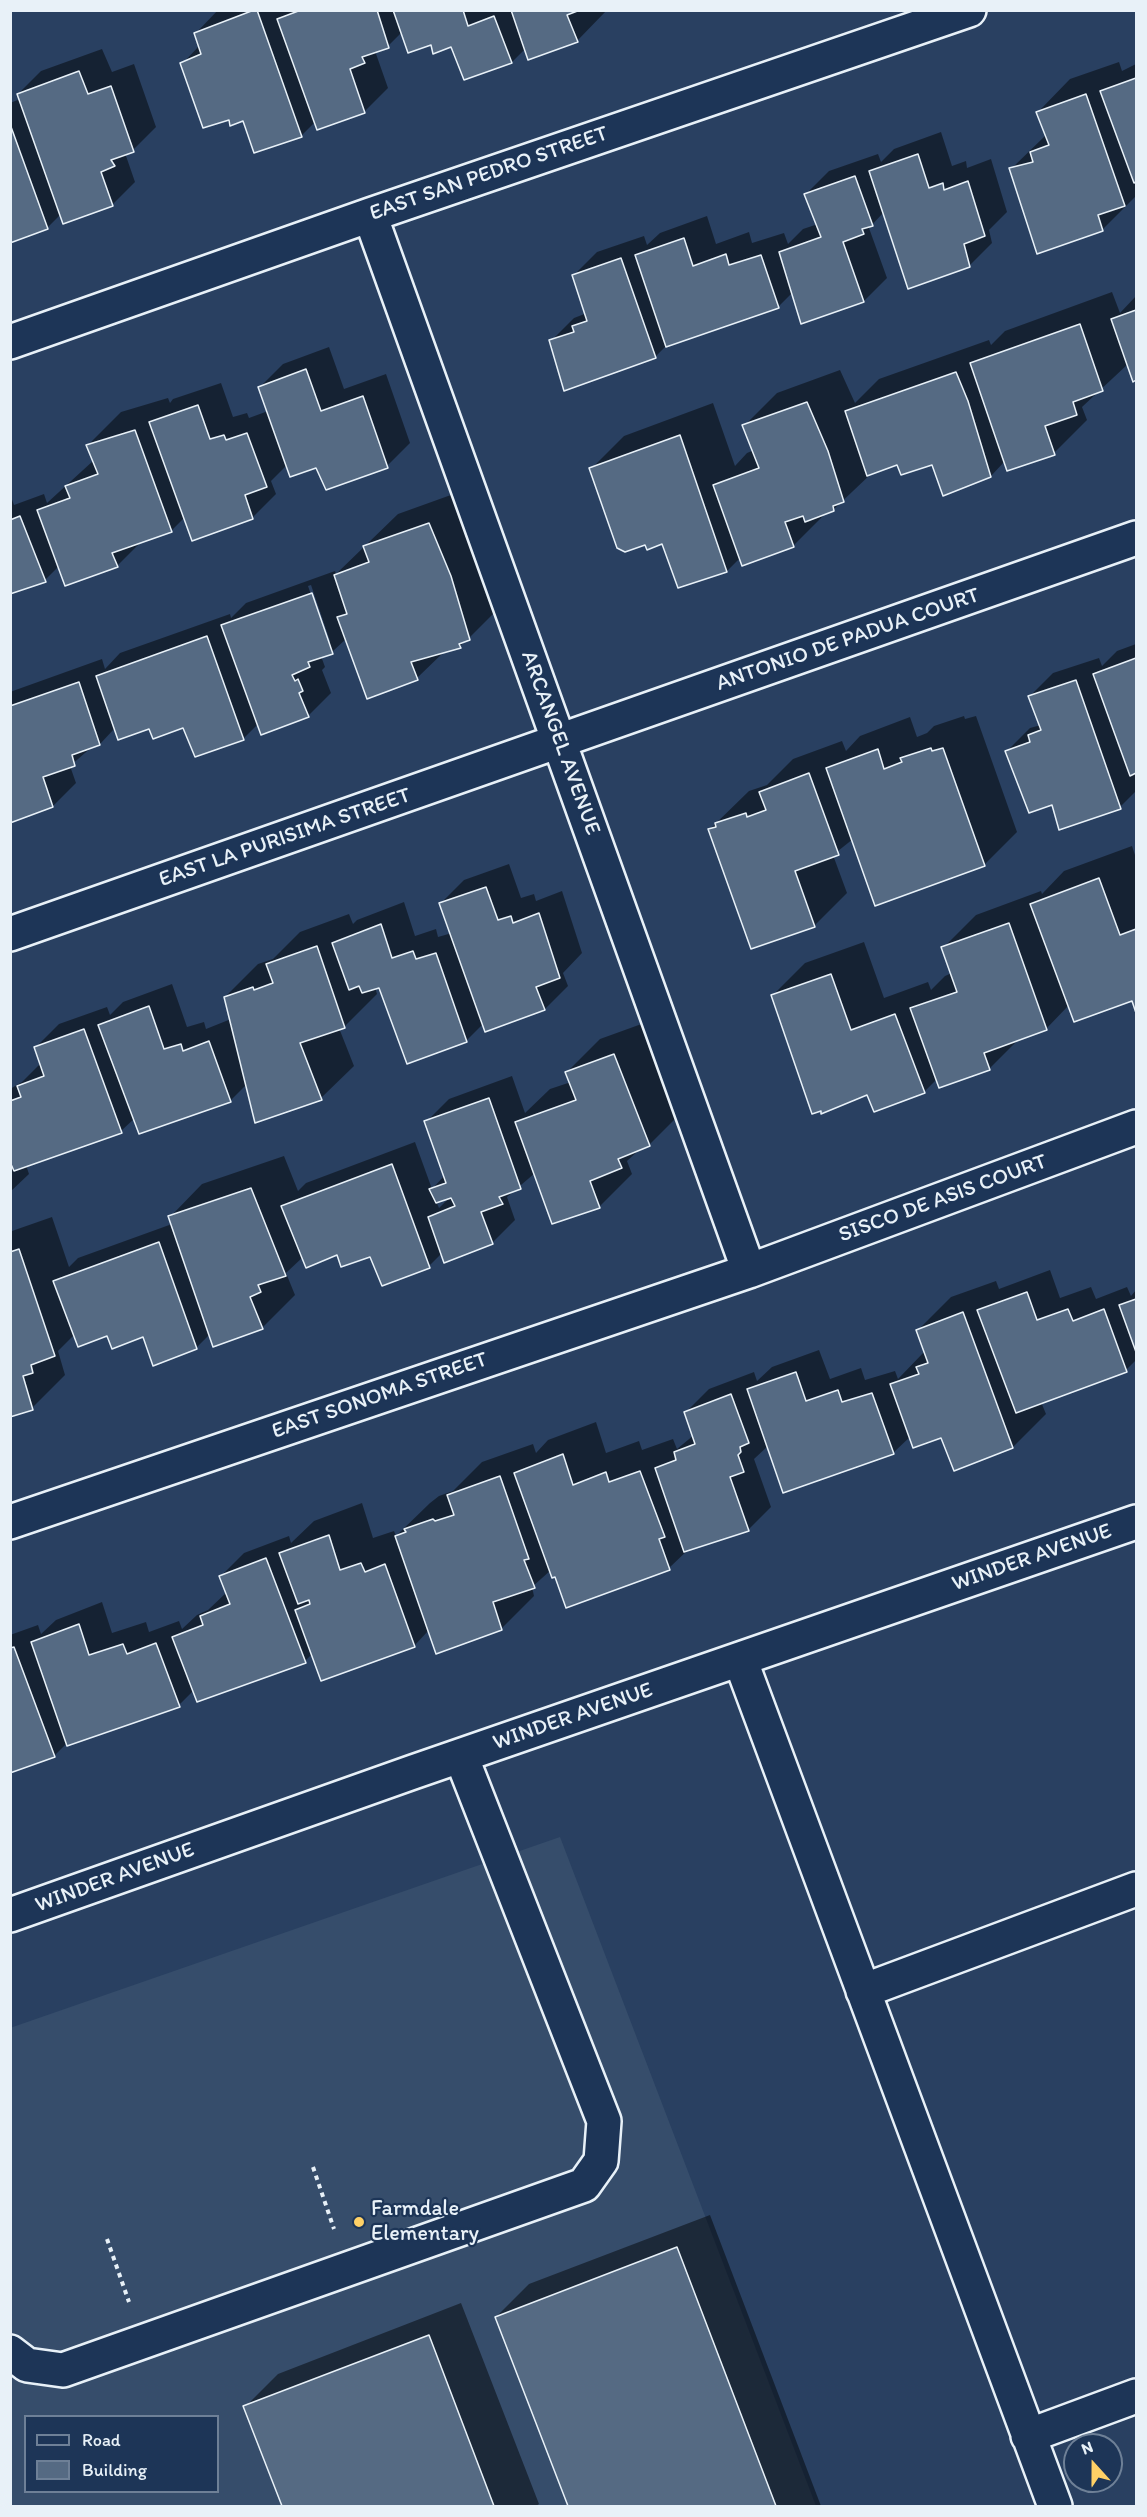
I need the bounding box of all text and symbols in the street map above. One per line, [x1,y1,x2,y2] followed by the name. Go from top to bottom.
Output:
[366,121,612,227] street label: EAST SAN PEDRO STREET
[713,582,983,698] street label: ANTONIO DE PADUA COURT
[514,647,606,839] street label: ARCANGEL AVENUE
[156,782,414,894] street label: EAST LA PURISIMA STREET
[835,1149,1051,1249] street label: SISCO DE ASIS COURT
[269,1347,491,1445] street label: EAST SONOMA STREET
[949,1518,1115,1598] street label: WINDER AVENUE
[490,1677,656,1757] street label: WINDER AVENUE
[32,1837,198,1919] street label: WINDER AVENUE
[371,2196,479,2248] place label: Farmdale Elementary
[352,2215,366,2229] marker: Farmdale Elementary
[24,2415,219,2493] legend
[82,2429,121,2451] text: Road
[1063,2433,1123,2493] north arrow
[1079,2437,1096,2458] text: N
[82,2459,147,2481] text: Building

